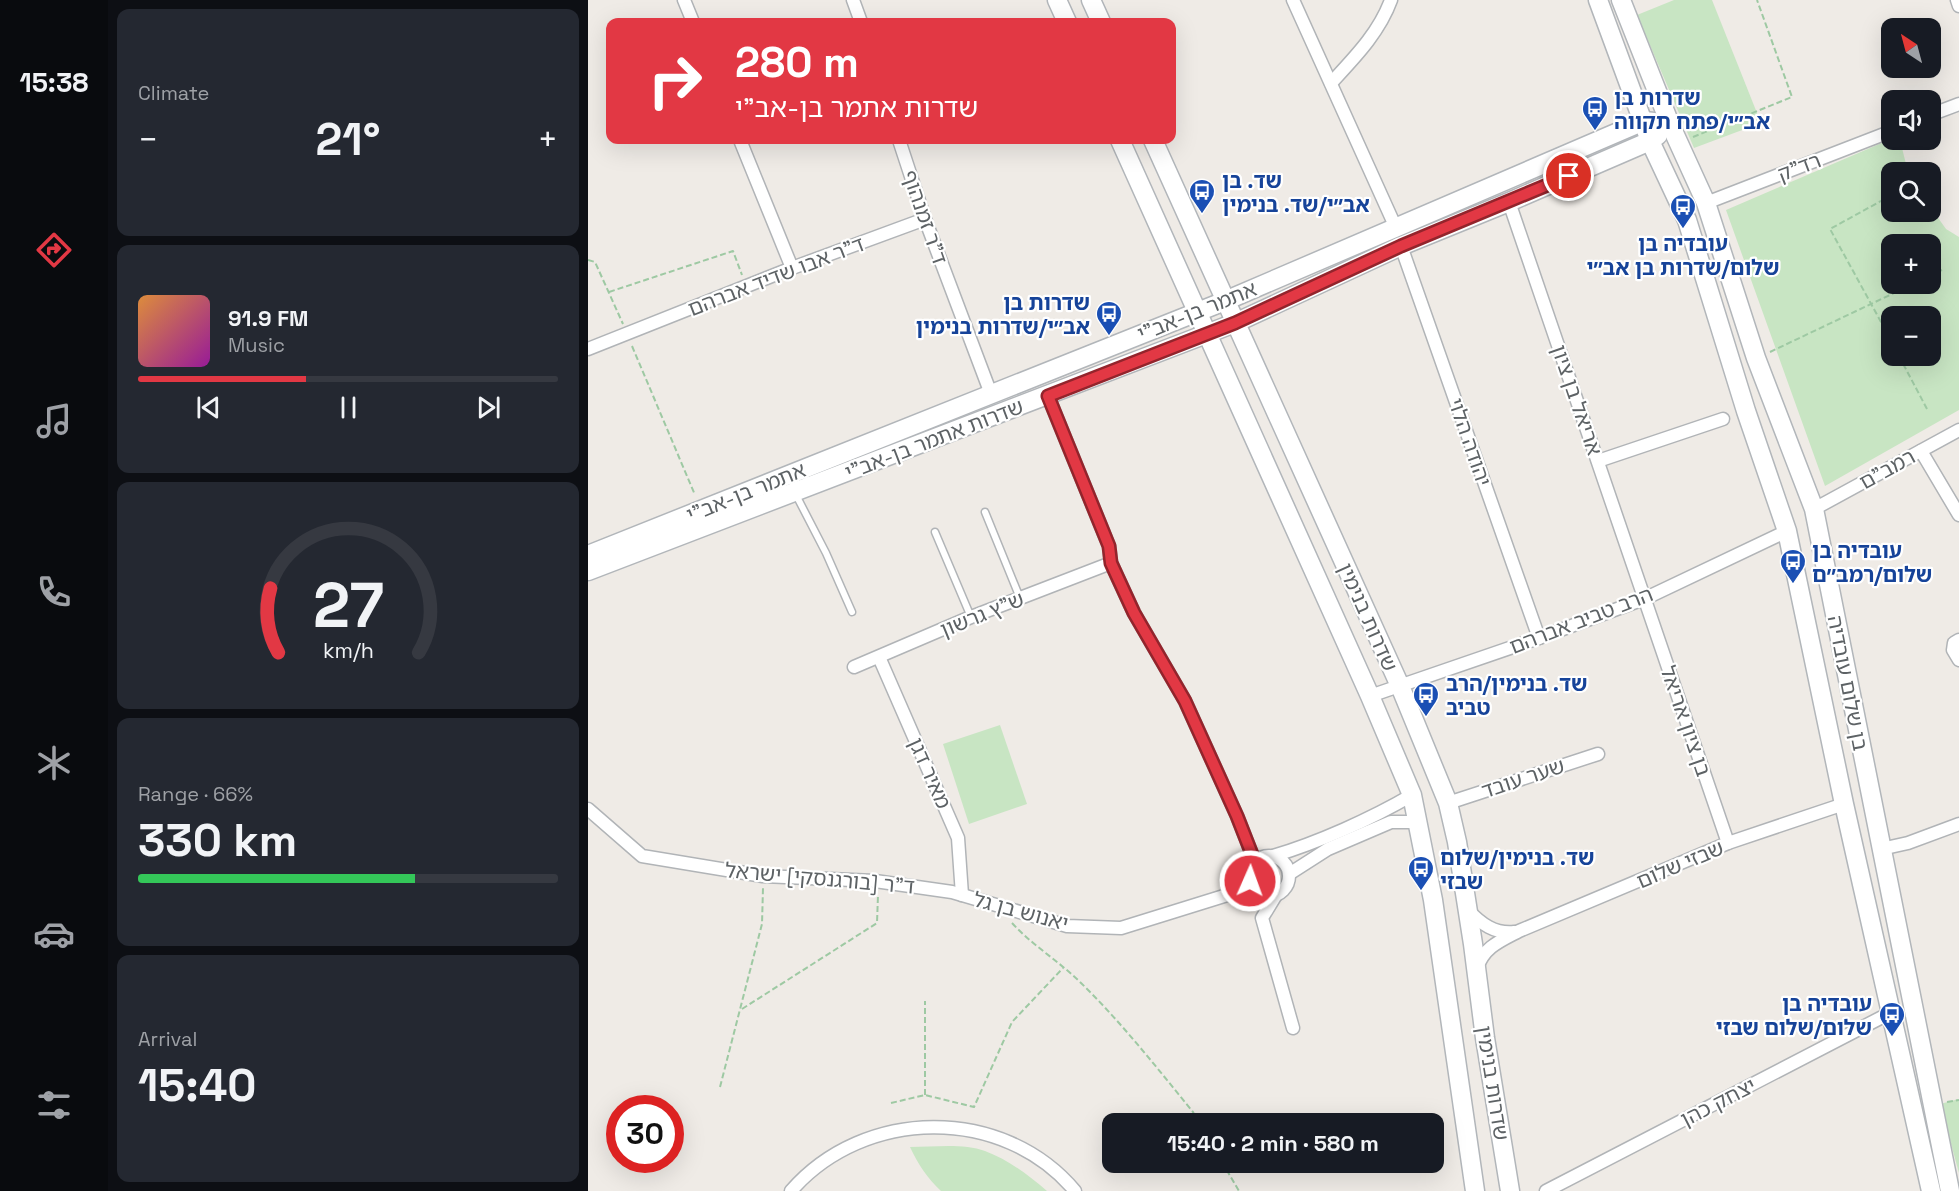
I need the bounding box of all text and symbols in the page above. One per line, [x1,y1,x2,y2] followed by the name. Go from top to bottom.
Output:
[1881,18,1941,78] north arrow
[1881,18,1941,366] map controls
[735,36,859,89] text: 280 m
[636,42,714,120] icon: right
[19,65,89,100] text: 15:38
[138,80,209,106] text: Climate
[1614,84,1770,135] place label: שדרות בן אב״י/פתח תקווה
[735,90,978,125] text: שדרות אתמר בן-אב"י
[1881,90,1941,150] button: sound
[1580,94,1610,132] bus stop icon: שדרות בן אב״י/פתח תקווה
[316,111,380,168] text: 21°
[138,119,158,161] text: −
[538,119,558,161] text: +
[1773,146,1825,188] street label: רד"ק
[1543,150,1594,201] pin
[1552,159,1585,192] icon: arrive
[1881,162,1941,222] button: search
[896,166,954,268] street label: ד"ר זמנהוף
[1222,167,1370,218] place label: שד. בן אב״י/שד. בנימין
[1187,177,1217,215] bus stop icon: שד. בן אב״י/שד. בנימין
[1668,192,1698,230] bus stop icon: עובדיה בן שלום/שדרות בן אב״י
[33,229,75,271] icon: directions
[684,230,868,322] street label: ד"ר אבו שדיד אברהם
[1586,230,1780,281] place label: עובדיה בן שלום/שדרות בן אב״י
[1881,234,1941,294] button: +
[1133,275,1261,347] street label: אתמר בן-אב"י
[916,289,1090,340] place label: שדרות בן אב״י/שדרות בנימין
[1094,299,1124,337] bus stop icon: שדרות בן אב״י/שדרות בנימין
[228,304,308,332] text: 91.9 FM
[1881,306,1941,366] button: −
[228,332,285,358] text: Music
[1546,341,1608,459] street label: אריאל בן ציון
[192,391,225,424] icon: previous
[332,391,365,424] icon: pause
[472,391,505,424] icon: next
[841,393,1027,485] street label: שדרות אתמר בן-אב"י
[1442,394,1498,490] street label: יהודה הלוי
[33,400,75,442] icon: music
[1854,443,1920,495] street label: רמב"ם
[682,456,810,528] street label: אתמר בן-אב"י
[1812,537,1932,588] place label: עובדיה בן שלום/רמב״ם
[1778,547,1808,585] bus stop icon: עובדיה בן שלום/רמב״ם
[1332,559,1404,675] street label: שדרות בנימין
[312,566,384,645] text: 27
[33,571,75,613] icon: phone
[1505,580,1657,660] street label: הרב טביב אברהם
[936,585,1028,643] street label: ש"ץ גרשון
[1822,613,1874,753] street label: בן שלום עובדיה
[322,637,374,664] text: km/h
[1655,662,1717,780] street label: בן ציון אריאל
[1446,670,1588,721] place label: שד. בנימין/הרב טביב
[1411,680,1441,718] bus stop icon: שד. בנימין/הרב טביב
[902,733,958,813] street label: מאיר דגן
[33,742,75,784] icon: climate
[1478,752,1568,804] street label: שער עובד
[138,781,253,807] text: Range · 66%
[138,812,297,869] text: 330 km
[1632,834,1728,894] street label: שבזי שלום
[1440,844,1595,895] place label: שד. בנימין/שלום שבזי
[1218,849,1282,913] position arrow
[1406,854,1436,892] bus stop icon: שד. בנימין/שלום שבזי
[724,856,916,900] street label: ד"ר [בורגנסקי] ישראל
[971,885,1071,937] street label: יאנוש בן גל
[33,913,75,955] icon: car
[1716,990,1872,1041] place label: עובדיה בן שלום/שלום שבזי
[1877,1000,1907,1038] bus stop icon: עובדיה בן שלום/שלום שבזי
[1471,1024,1515,1142] street label: שדרות בנימין
[138,1026,197,1052] text: Arrival
[138,1057,257,1114] text: 15:40
[1676,1072,1760,1132] street label: יצחק כהן
[33,1084,75,1126] icon: filters
[606,1095,684,1173] speed limit sign: 30
[1167,1129,1379,1157] text: 15:40 · 2 min · 580 m

